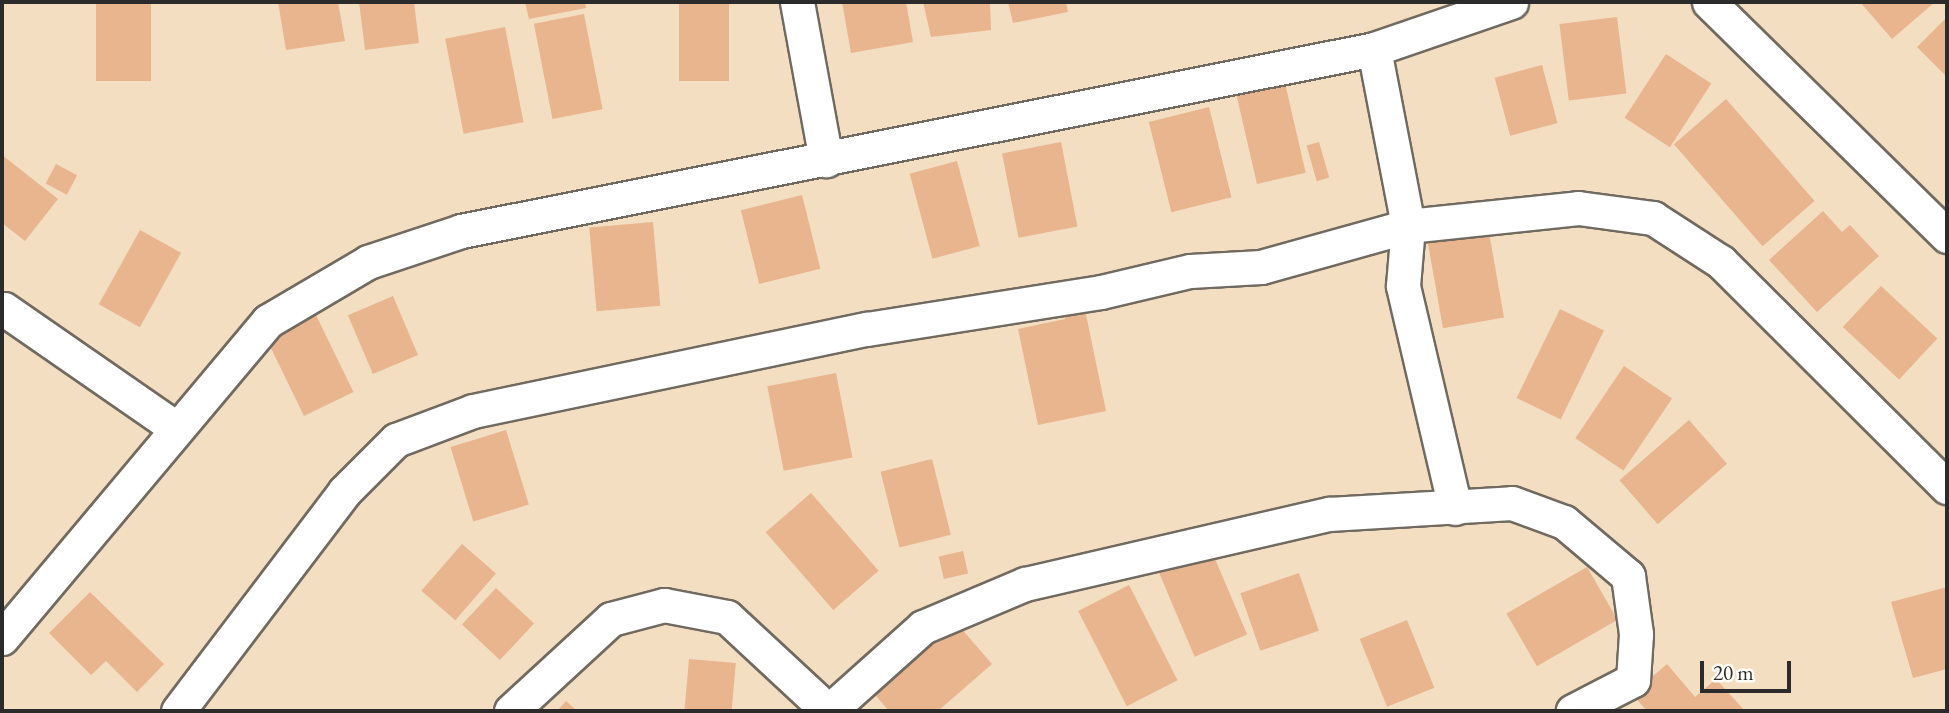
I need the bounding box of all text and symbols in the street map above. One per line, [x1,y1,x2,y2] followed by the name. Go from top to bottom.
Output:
[1704,646,1795,690] scale bar
[1713,659,1754,686] text: 20 m

